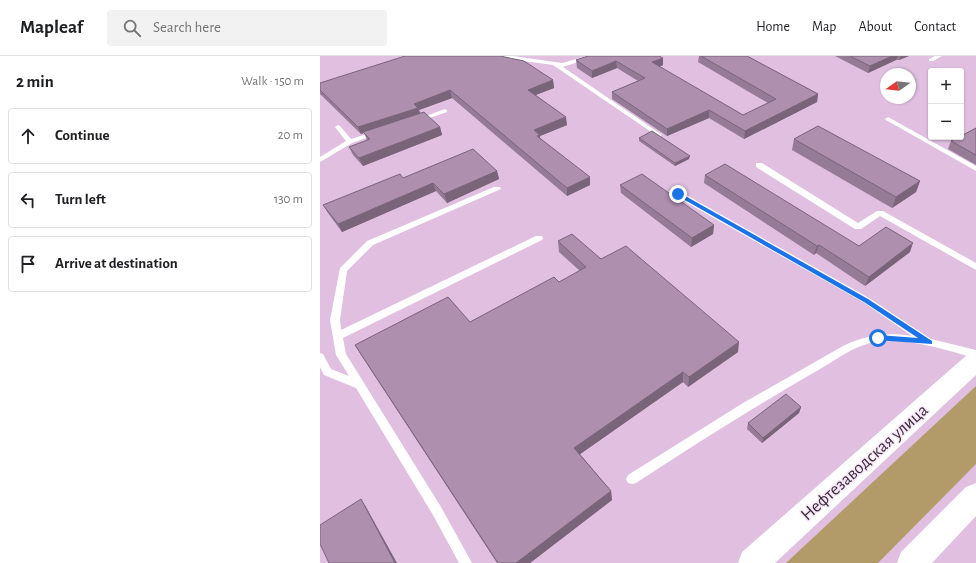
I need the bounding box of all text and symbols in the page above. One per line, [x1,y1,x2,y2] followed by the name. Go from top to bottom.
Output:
[107,10,387,46] search box
[121,17,143,39] icon: search
[20,18,83,37] text: Mapleaf
[153,20,221,35] text: Search here
[756,20,790,34] text: Home
[812,20,836,34] text: Map
[858,20,892,34] text: About
[914,20,956,34] text: Contact
[880,68,916,104] north arrow
[928,68,964,140] map controls
[928,68,964,104] button: +
[16,73,54,90] text: 2 min
[241,75,304,88] text: Walk · 150 m
[928,104,964,140] button: −
[17,125,39,147] icon: ahead
[55,128,110,143] text: Continue
[278,129,303,142] text: 20 m
[669,185,687,203] route end
[17,189,39,211] icon: left
[55,192,106,207] text: Turn left
[274,193,303,206] text: 130 m
[17,253,39,275] icon: arrive
[55,256,178,271] text: Arrive at destination
[869,329,887,347] route start
[798,401,932,524] street label: Нефтезаводская улица

